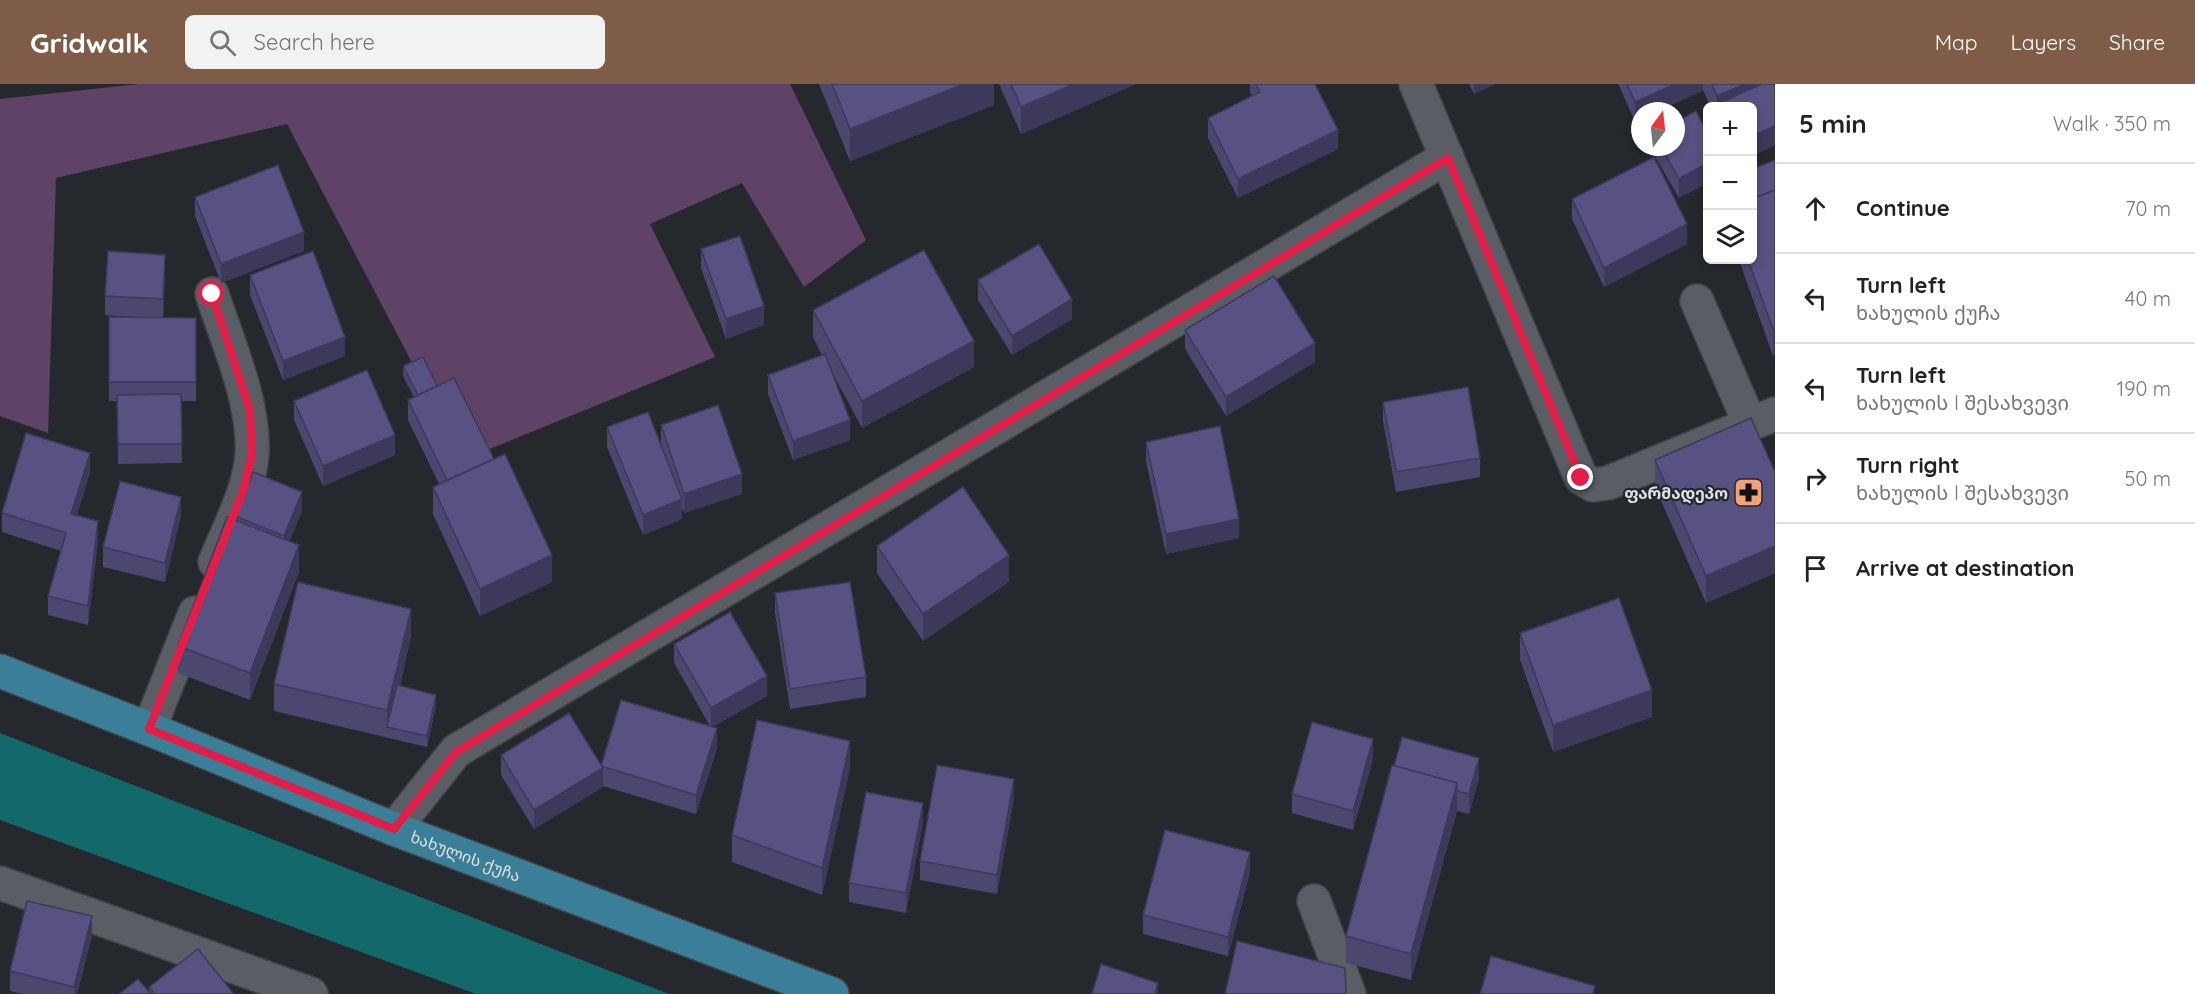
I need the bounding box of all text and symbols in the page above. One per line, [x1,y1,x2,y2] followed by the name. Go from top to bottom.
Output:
[185,15,605,69] search box
[30,25,149,60] text: Gridwalk
[206,26,239,59] icon: search
[254,28,375,56] text: Search here
[1935,29,1978,55] text: Map
[2011,29,2076,55] text: Layers
[2109,29,2165,55] text: Share
[1631,102,1685,156] north arrow
[1703,102,1757,264] map controls
[1703,102,1757,156] button: +
[1799,107,1867,140] text: 5 min
[2053,111,2171,136] text: Walk · 350 m
[1703,156,1757,210] button: −
[1799,192,1832,225] icon: ahead
[1856,194,1950,222] text: Continue
[2125,196,2171,221] text: 70 m
[1703,210,1757,264] button: layers
[1856,271,1946,299] text: Turn left
[198,280,224,306] route start
[1799,282,1832,315] icon: left
[2125,286,2171,311] text: 40 m
[1856,300,2001,325] text: ხახულის ქუჩა
[1856,361,1946,389] text: Turn left
[1799,372,1832,405] icon: left
[2117,376,2171,401] text: 190 m
[1856,390,2069,415] text: ხახულის I შესახვევი
[1856,451,1960,479] text: Turn right
[1799,462,1832,495] icon: right
[1567,464,1593,490] route end
[2125,466,2171,491] text: 50 m
[1733,477,1765,509] pharmacy icon: ფარმადეპო
[1856,480,2069,505] text: ხახულის I შესახვევი
[1624,483,1728,504] place label: ფარმადეპო
[1799,552,1832,585] icon: arrive
[1856,554,2074,582] text: Arrive at destination
[408,826,523,886] street label: ხახულის ქუჩა

